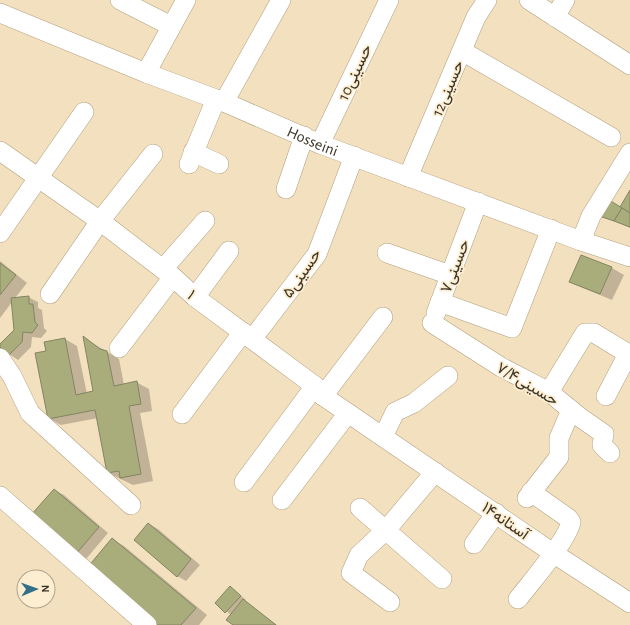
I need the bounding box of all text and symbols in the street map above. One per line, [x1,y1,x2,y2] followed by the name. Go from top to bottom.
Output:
[335,42,377,104] street label: حسینی10
[429,58,469,119] street label: حسینی12
[285,124,340,159] street label: Hosseini
[438,237,474,296] street label: حسینی۷
[279,246,326,302] street label: حسینی۵
[184,287,198,302] street label: ۱
[493,359,561,410] street label: حسینی۷/۴
[479,499,533,543] street label: آستانه۱۴
[16,569,56,609] north arrow
[40,585,51,593] text: N

